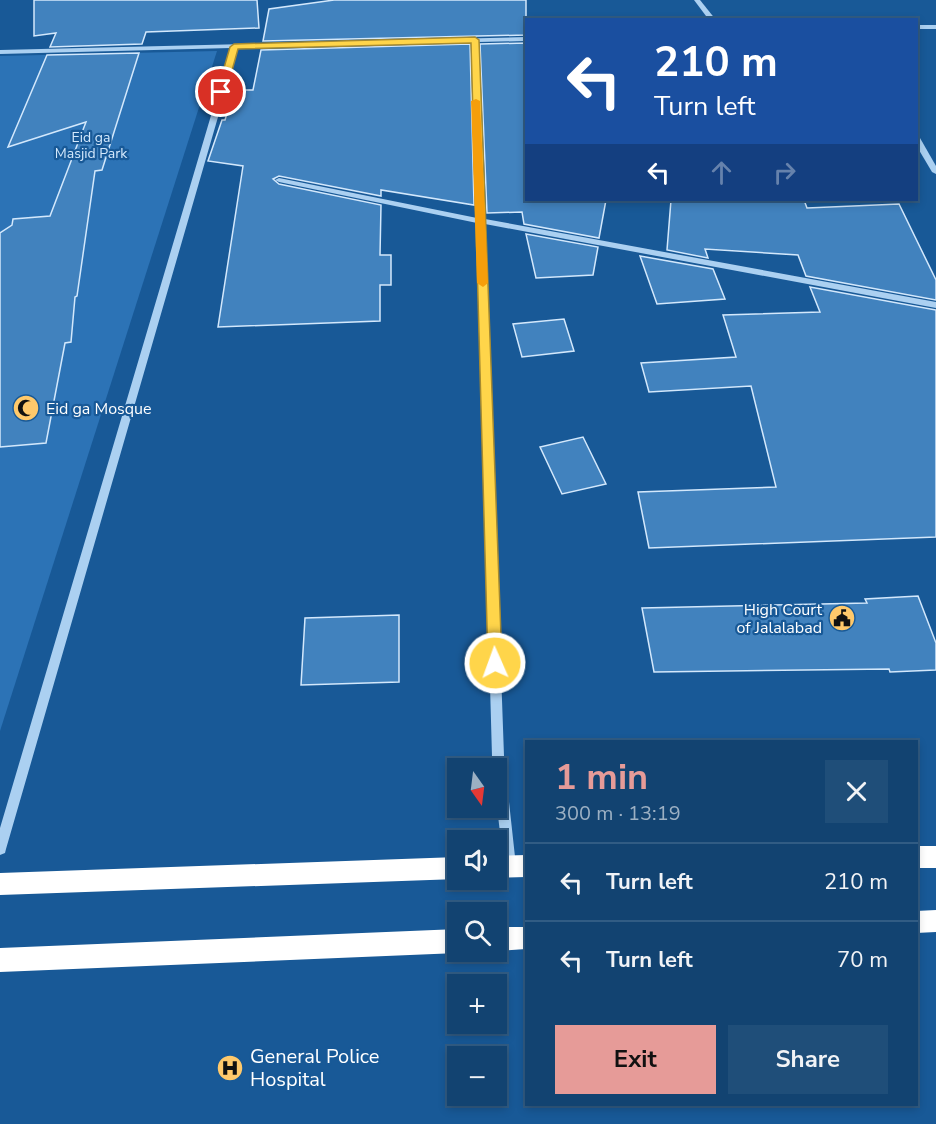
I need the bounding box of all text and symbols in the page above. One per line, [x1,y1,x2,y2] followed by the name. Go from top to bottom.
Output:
[654,34,778,91] text: 210 m
[555,42,633,120] icon: left
[195,66,246,117] pin
[204,75,237,108] icon: arrive
[654,88,755,125] text: Turn left
[55,128,128,163] park label: Eid ga Masjid Park
[642,156,675,189] icon: left
[705,156,738,189] icon: ahead
[768,156,801,189] icon: right
[11,393,41,423] mosque icon: Eid ga Mosque
[46,398,152,420] place label: Eid ga Mosque
[737,599,822,639] place label: High Court of Jalalabad
[827,603,857,633] public building icon: High Court of Jalalabad
[463,631,527,695] position arrow
[555,753,648,802] text: 1 min
[447,758,507,818] north arrow
[447,758,507,1106] map controls
[825,760,888,823] button: close
[555,800,681,827] text: 300 m · 13:19
[447,830,507,890] button: sound
[555,866,588,899] icon: left
[606,867,693,897] text: Turn left
[824,867,888,897] text: 210 m
[447,902,507,962] button: search
[555,944,588,977] icon: left
[606,945,693,975] text: Turn left
[837,945,888,975] text: 70 m
[447,974,507,1034] button: +
[555,1025,716,1094] button: Exit
[728,1025,888,1094] button: Share
[250,1043,379,1093] place label: General Police Hospital
[447,1046,507,1106] button: −
[215,1053,245,1083] hospital icon: General Police Hospital

